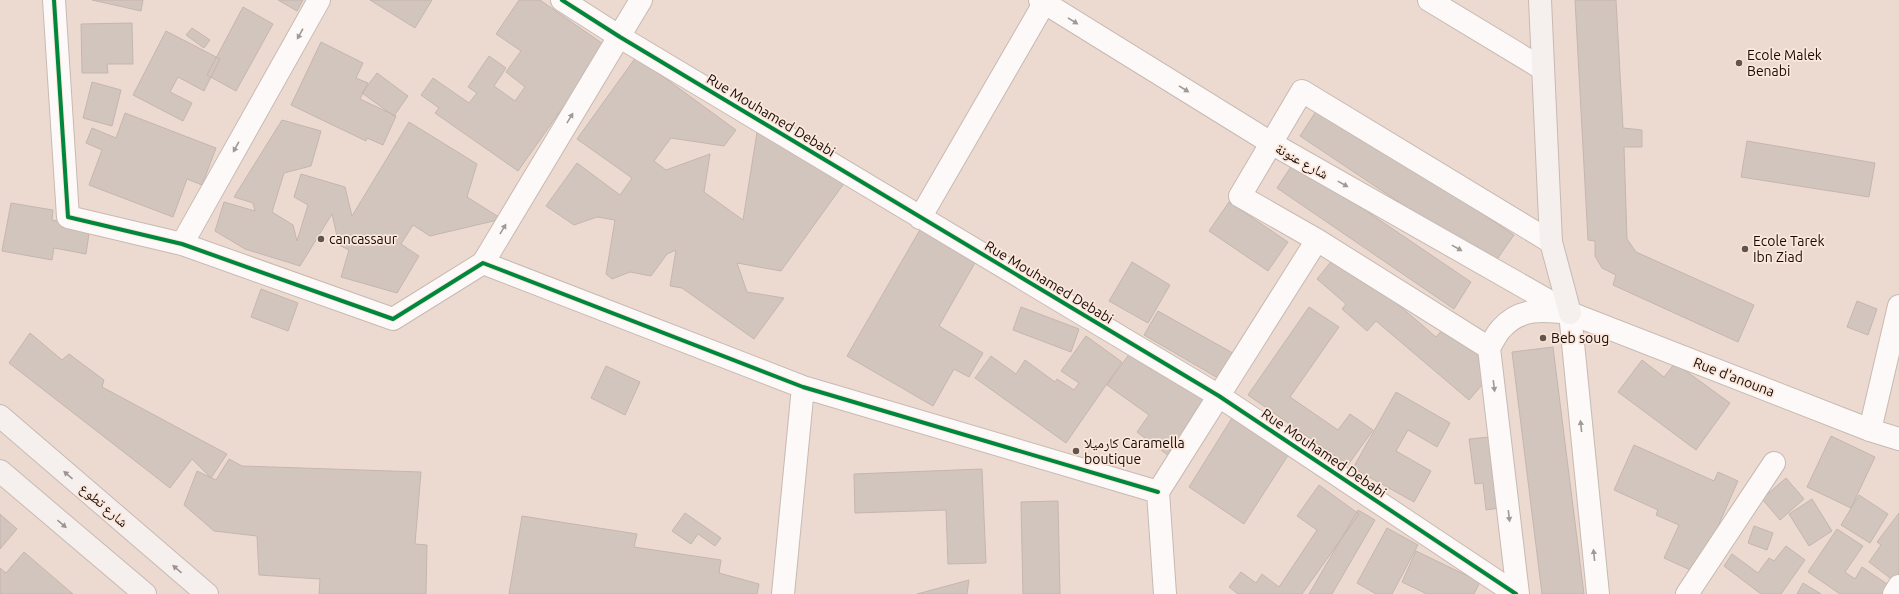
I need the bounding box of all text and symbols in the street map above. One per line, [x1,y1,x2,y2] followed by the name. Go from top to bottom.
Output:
[1067,17,1079,24] one-way arrow
[296,28,303,40] one-way arrow
[1747,47,1822,79] place label: Ecole Malek Benabi
[1734,58,1744,68] marker: Ecole Malek Benabi
[704,70,838,160] street label: Rue Mouhamed Debabi
[1179,85,1189,93] one-way arrow
[567,112,574,124] one-way arrow
[1272,140,1331,184] street label: شارع عنونة
[233,142,240,153] one-way arrow
[1337,181,1349,188] one-way arrow
[499,224,507,235] one-way arrow
[329,231,398,247] place label: cancassaur
[1753,233,1825,265] place label: Ecole Tarek Ibn Ziad
[316,234,326,244] marker: cancassaur
[982,237,1116,327] street label: Rue Mouhamed Debabi
[1740,244,1750,254] marker: Ecole Tarek Ibn Ziad
[1451,245,1462,252] one-way arrow
[1551,330,1609,346] place label: Beb soug
[1538,333,1548,343] marker: Beb soug
[1691,354,1777,400] street label: Rue d'anouna
[1491,380,1497,392] one-way arrow
[1259,405,1389,501] street label: Rue Mouhamed Debabi
[1578,420,1585,432] one-way arrow
[1084,435,1185,467] place label: كارميلا Caramella boutique
[1071,446,1081,456] marker: كارميلا Caramella boutique
[63,470,73,479] one-way arrow
[75,480,131,532] street label: شارع تطوع
[1506,510,1512,522] one-way arrow
[56,519,67,528] one-way arrow
[1590,549,1597,561] one-way arrow
[172,564,183,573] one-way arrow

